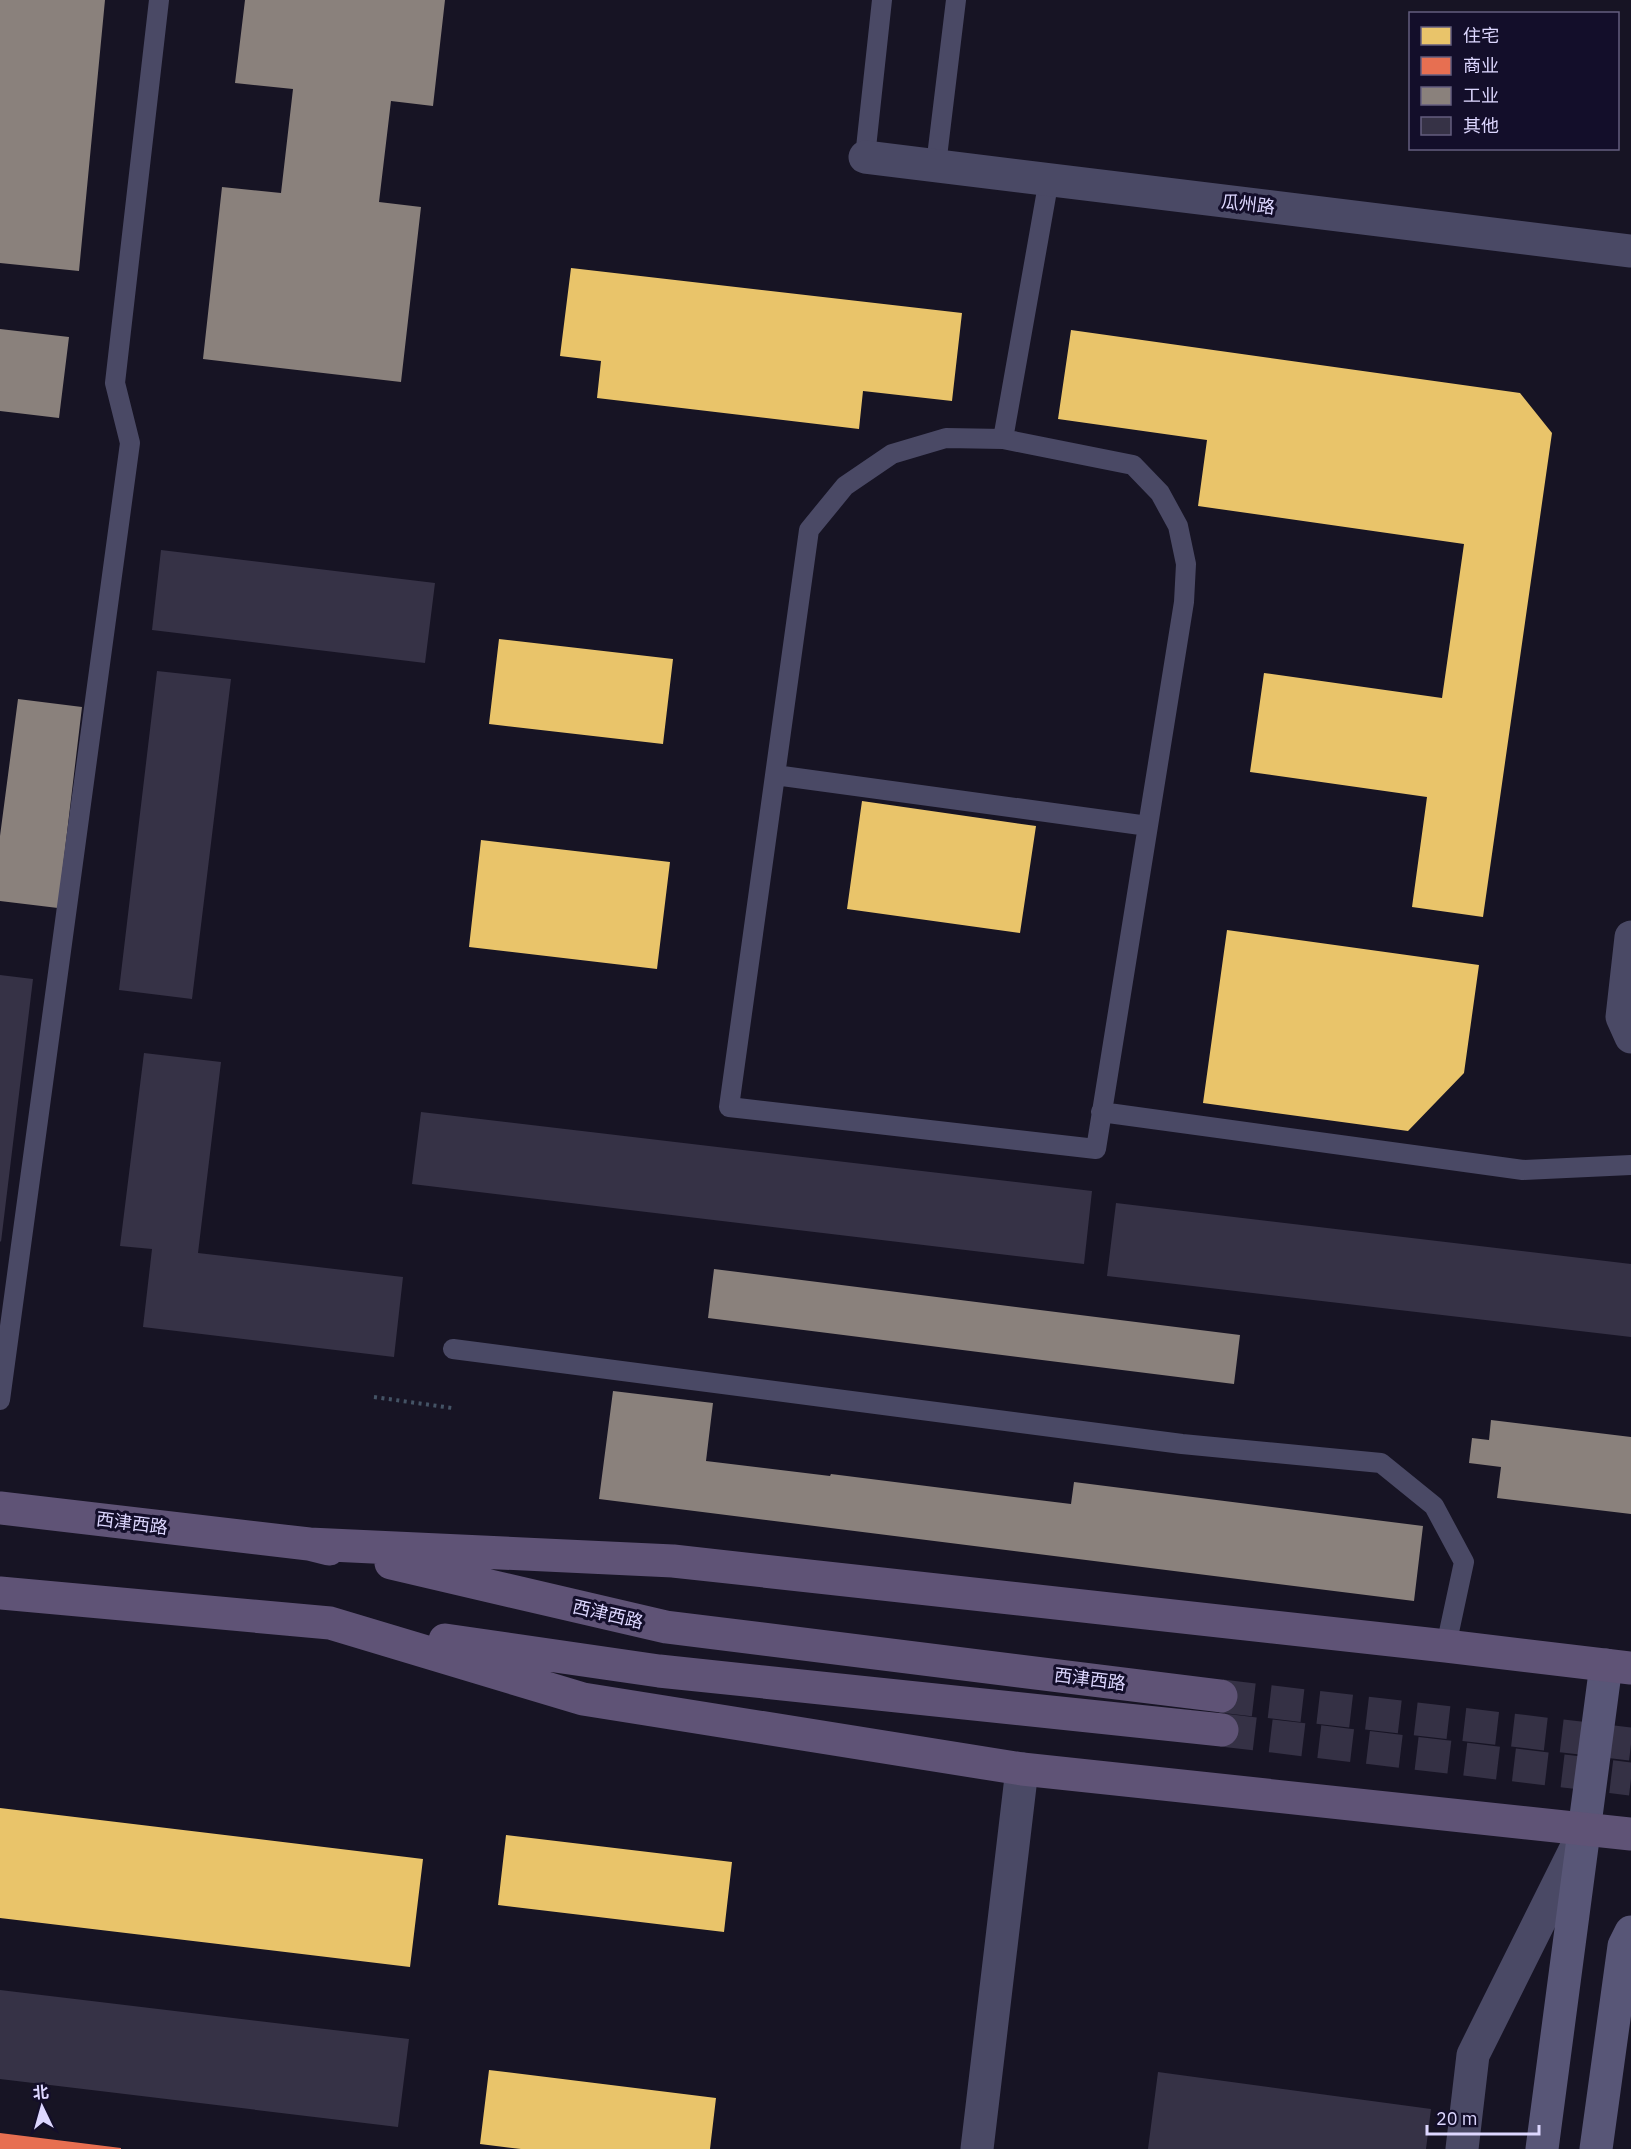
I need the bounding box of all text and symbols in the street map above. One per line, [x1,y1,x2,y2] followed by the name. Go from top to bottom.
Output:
[1409,12,1619,150] legend
[1463,24,1499,47] text: 住宅
[1463,54,1499,77] text: 商业
[1463,84,1499,107] text: 工业
[1463,114,1499,137] text: 其他
[1220,189,1276,219] street label: 瓜州路
[95,1507,169,1539] street label: 西津西路
[570,1595,646,1633] street label: 西津西路
[1053,1663,1127,1695] street label: 西津西路
[12,2077,72,2137] north arrow
[32,2081,50,2103] text: 北
[1427,2098,1540,2136] scale bar
[1436,2107,1478,2130] text: 20 m

